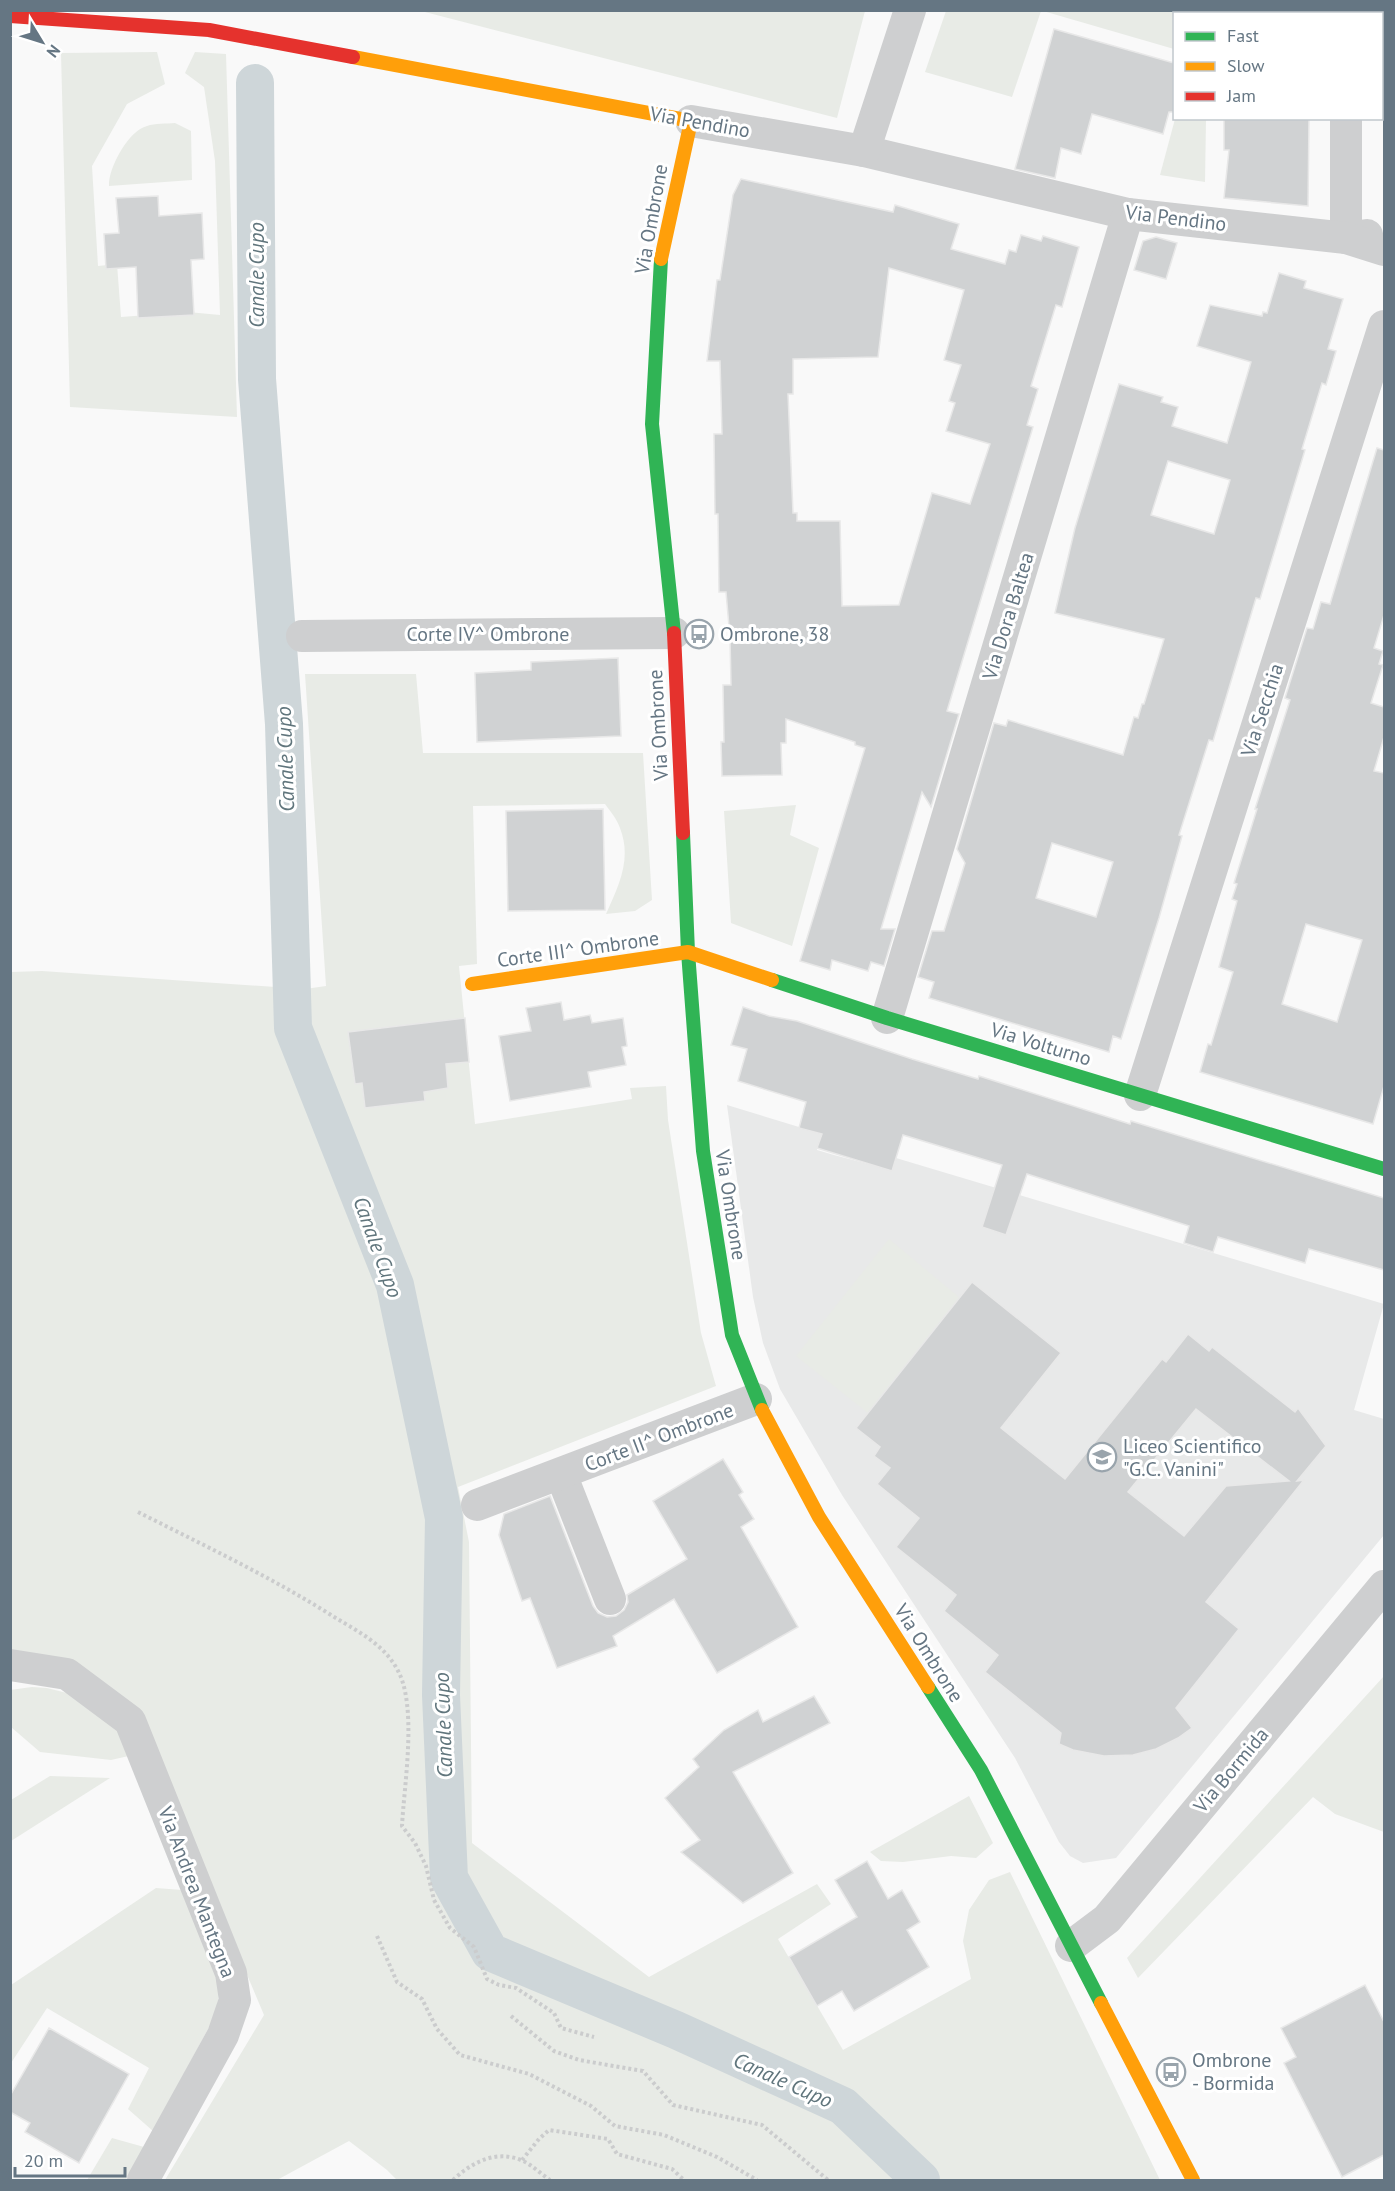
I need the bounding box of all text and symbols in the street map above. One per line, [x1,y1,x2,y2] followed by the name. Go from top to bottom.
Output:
[12,12,72,72] north arrow
[1173,12,1383,120] legend
[1227,24,1259,47] text: Fast
[43,41,65,62] text: N
[1227,54,1265,77] text: Slow
[1226,84,1256,107] text: Jam
[647,100,752,144] street label: Via Pendino
[628,162,673,277] street label: Via Ombrone
[1123,199,1228,237] street label: Via Pendino
[243,222,270,328] water label: Canale Cupo
[976,549,1040,684] street label: Via Dora Baltea
[683,618,715,650] bus stop icon: Ombrone, 38
[407,621,569,647] street label: Corte IV^ Ombrone
[720,621,829,647] place label: Ombrone, 38
[1234,660,1289,761] street label: Via Secchia
[642,669,674,782] street label: Via Ombrone
[270,706,300,812] water label: Canale Cupo
[495,925,661,973] street label: Corte III^ Ombrone
[986,1016,1095,1072] street label: Via Volturno
[709,1147,753,1262] street label: Via Ombrone
[347,1193,409,1301] water label: Canale Cupo
[581,1397,737,1477] street label: Corte II^ Ombrone
[1123,1433,1262,1482] place label: Liceo Scientifico "G.C. Vanini"
[1086,1441,1118,1473] school or university icon: Liceo Scientifico "G.C. Vanini"
[888,1598,970,1707] street label: Via Ombrone
[428,1672,458,1778] water label: Canale Cupo
[1187,1722,1274,1819] street label: Via Bormida
[152,1802,242,1981] street label: Via Andrea Mantegna
[729,2046,837,2114] water label: Canale Cupo
[1192,2047,1274,2096] place label: Ombrone - Bormida
[1155,2056,1187,2088] bus stop icon: Ombrone - Bormida
[15,2140,124,2178] scale bar
[24,2149,63,2172] text: 20 m

